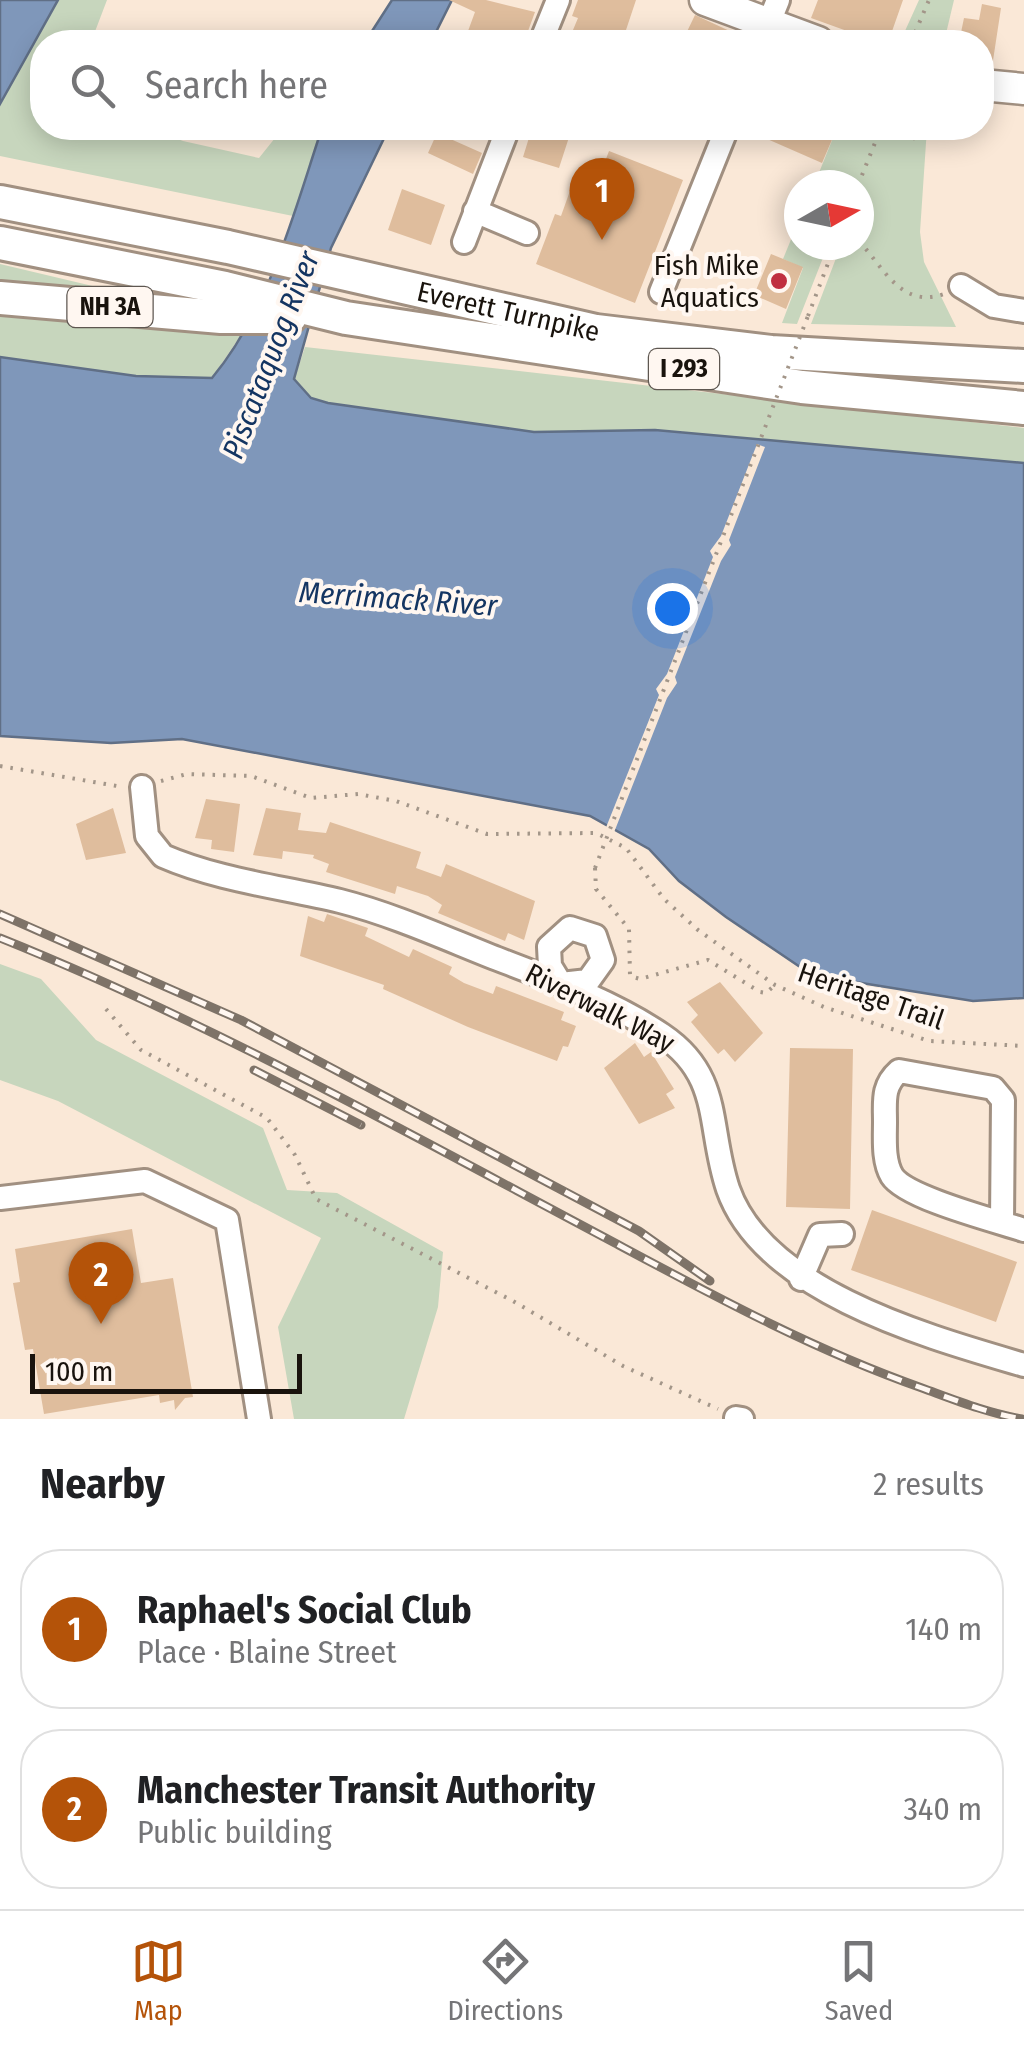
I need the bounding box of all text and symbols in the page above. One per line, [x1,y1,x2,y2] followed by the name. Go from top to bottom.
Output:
[30,30,994,140] search box
[65,58,120,113] icon: search
[145,62,328,108] text: Search here
[570,158,634,240] pin: 1
[784,170,874,260] north arrow
[215,245,328,464] water label: Piscataquog River
[654,249,759,314] place label: Fish Mike Aquatics
[768,270,790,292] marker: Fish Mike Aquatics
[414,274,603,348] street label: Everett Turnpike
[68,287,152,327] road number: NH 3A
[649,349,719,389] road number: I 293
[298,574,500,624] water label: Merrimack River
[647,583,698,634] your location
[520,956,680,1060] street label: Riverwalk Way
[794,956,948,1036] street label: Heritage Trail
[68,1242,134,1324] pin: 2
[30,1349,302,1394] scale bar
[45,1355,113,1388] text: 100 m
[40,1459,165,1509] text: Nearby
[873,1465,984,1503] text: 2 results
[137,1587,472,1633] text: Raphael's Social Club
[68,1610,81,1648] text: 1
[905,1610,982,1648] text: 140 m
[137,1633,397,1671] text: Place · Blaine Street
[137,1767,595,1813] text: Manchester Transit Authority
[67,1790,82,1828] text: 2
[903,1790,982,1828] text: 340 m
[137,1813,332,1851] text: Public building
[131,1934,186,2027] tab: Map
[447,1934,563,2027] tab: Directions
[825,1934,893,2027] tab: Saved

